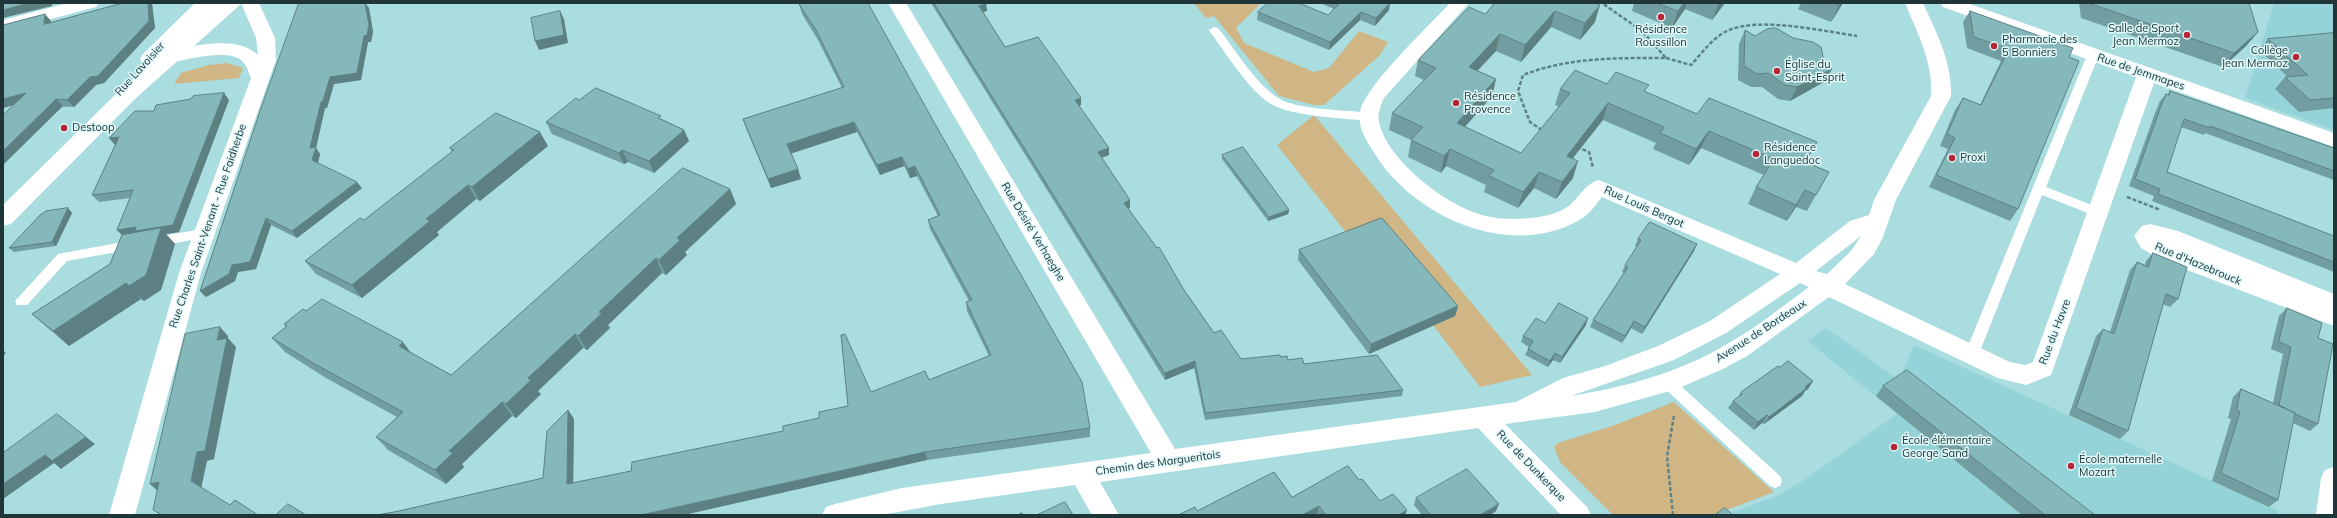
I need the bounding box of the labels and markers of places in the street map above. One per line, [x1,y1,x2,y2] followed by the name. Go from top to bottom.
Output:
[1656,12,1666,22] marker: Résidence Roussillon
[2108,22,2179,48] place label: Salle de Sport Jean Mermoz
[1635,23,1687,49] place label: Résidence Roussillon
[2182,30,2192,40] marker: Salle de Sport Jean Mermoz
[2002,33,2077,59] place label: Pharmacie des 5 Bonniers
[1989,41,1999,51] marker: Pharmacie des 5 Bonniers
[2221,44,2288,70] place label: Collège Jean Mermoz
[2291,52,2301,62] marker: Collège Jean Mermoz
[1785,58,1845,84] place label: Église du Saint-Esprit
[1772,66,1782,76] marker: Église du Saint-Esprit
[1464,90,1516,116] place label: Résidence Provence
[1451,98,1461,108] marker: Résidence Provence
[72,121,115,135] place label: Destoop
[59,123,69,133] marker: Destoop
[1764,141,1820,167] place label: Résidence Languedoc
[1751,149,1761,159] marker: Résidence Languedoc
[1960,151,1986,165] place label: Proxi
[1947,153,1957,163] marker: Proxi
[1902,434,1991,460] place label: École élémentaire George Sand
[1889,442,1899,452] marker: École élémentaire George Sand
[2079,453,2162,479] place label: École maternelle Mozart
[2066,461,2076,471] marker: École maternelle Mozart

